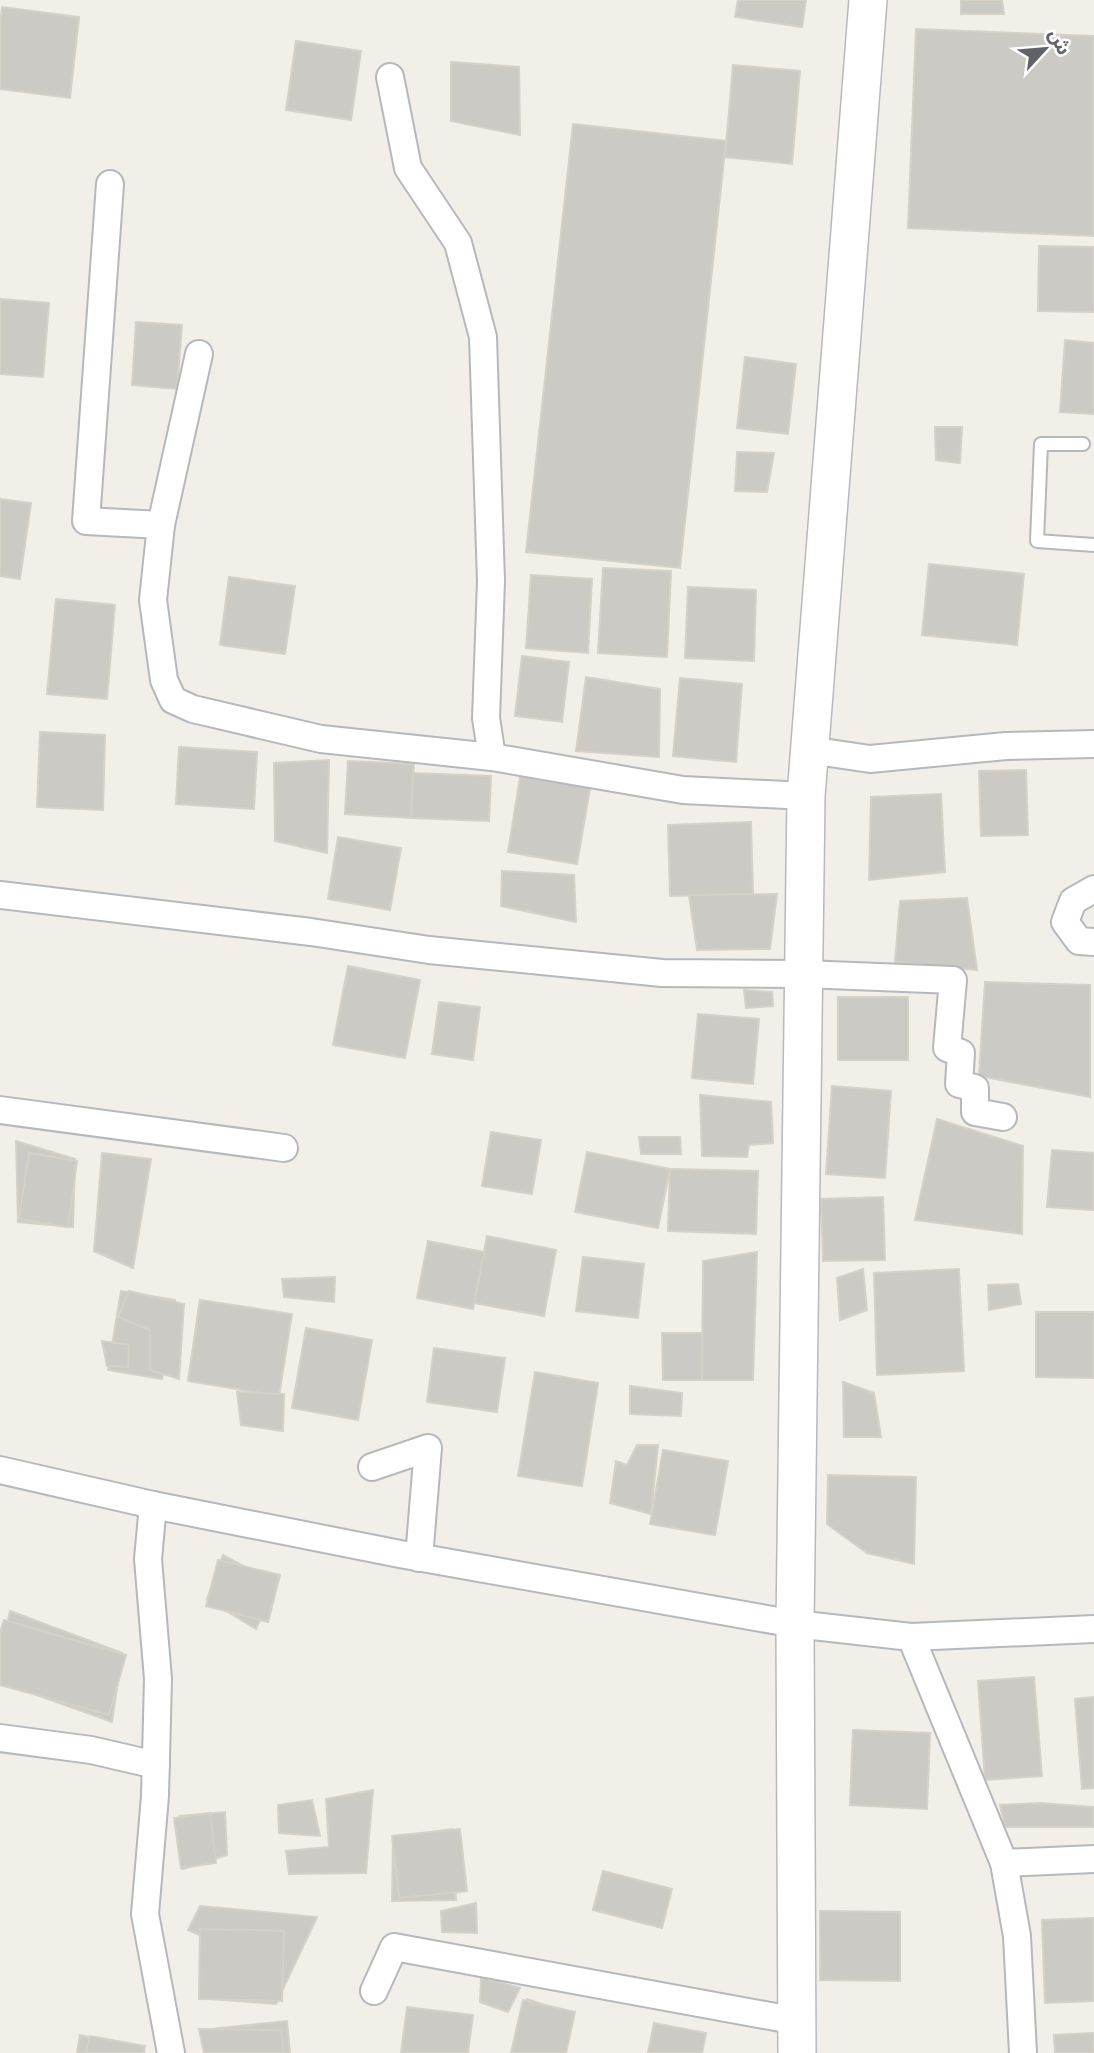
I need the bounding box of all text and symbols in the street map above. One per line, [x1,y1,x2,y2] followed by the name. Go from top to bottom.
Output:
[1010,14,1080,84] north arrow
[1043,24,1078,59] text: ش

